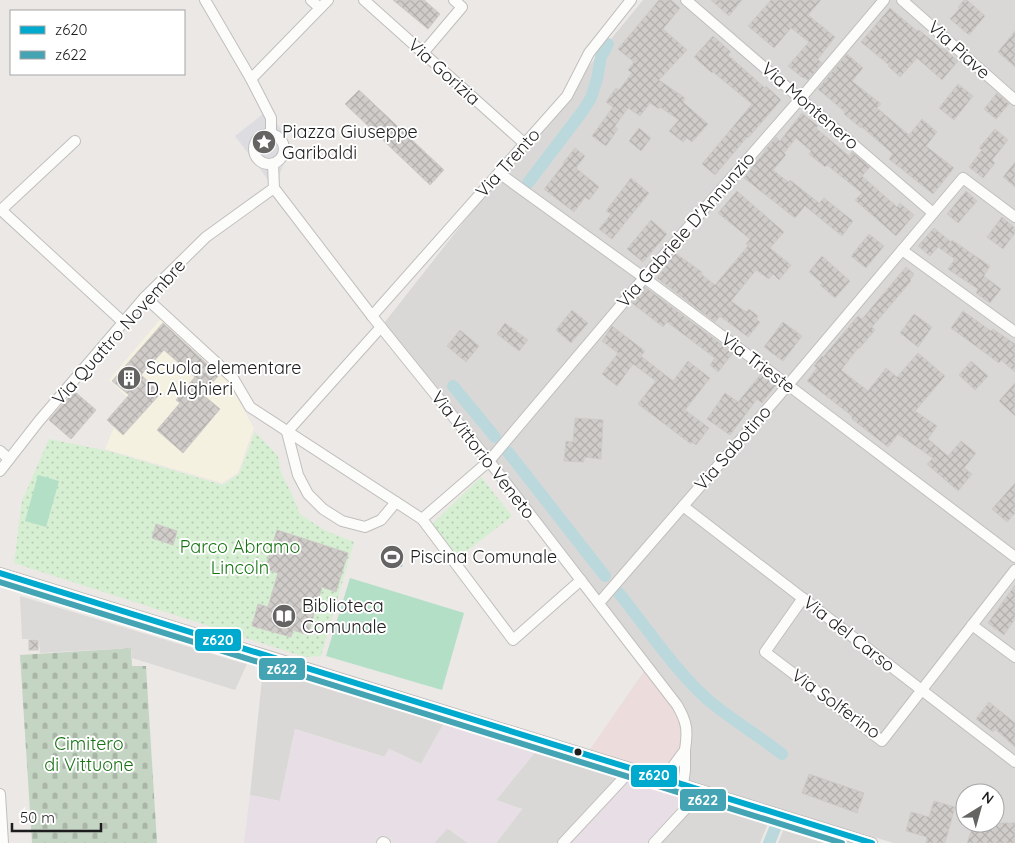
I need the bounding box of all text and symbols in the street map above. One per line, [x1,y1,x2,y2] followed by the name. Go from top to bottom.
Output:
[10,10,185,75] legend
[923,15,995,84] street label: Via Piave
[55,20,88,39] text: z620
[403,33,485,110] street label: Via Gorizia
[55,45,87,64] text: z622
[757,57,864,154] street label: Via Montenero
[282,120,418,164] place label: Piazza Giuseppe Garibaldi
[470,123,545,202] street label: Via Trento
[251,129,277,155] place icon: Piazza Giuseppe Garibaldi
[612,147,760,312] street label: Via Gabriele D'Annunzio
[47,254,190,410] street label: Via Quattro Novembre
[717,327,800,398] street label: Via Trieste
[146,356,302,400] place label: Scuola elementare D. Alighieri
[116,365,142,391] building icon: Scuola elementare D. Alighieri
[426,386,541,523] street label: Via Vittorio Veneto
[689,400,776,495] street label: Via Sabotino
[180,535,300,579] park label: Parco Abramo Lincoln
[379,544,405,570] sports icon: Piscina Comunale
[410,545,557,568] place label: Piscina Comunale
[799,590,900,677] street label: Via del Carso
[302,594,387,638] place label: Biblioteca Comunale
[271,603,297,629] library icon: Biblioteca Comunale
[194,628,242,652] line badge: z620
[202,631,234,649] text: z620
[258,657,306,681] line badge: z622
[267,660,297,678] text: z622
[787,663,885,744] street label: Via Solferino
[44,732,134,776] park label: Cimitero di Vittuone
[573,747,583,757] unlabelled marker
[630,764,678,788] line badge: z620
[638,766,670,784] text: z620
[955,783,1005,833] north arrow
[978,787,997,808] text: N
[679,788,727,812] line badge: z622
[688,791,718,809] text: z622
[12,800,101,832] scale bar
[20,808,55,827] text: 50 m

